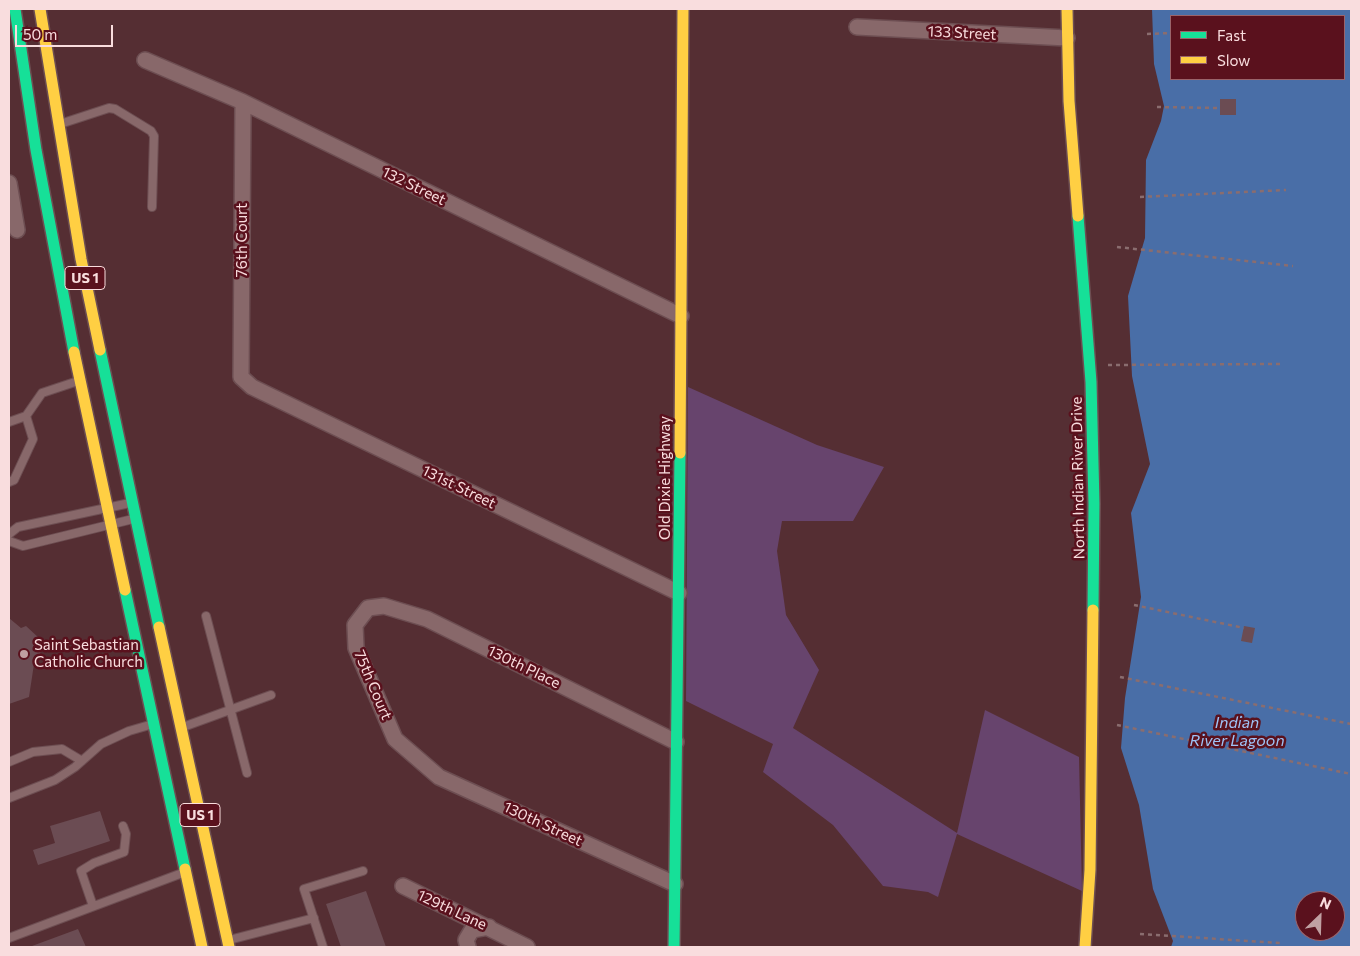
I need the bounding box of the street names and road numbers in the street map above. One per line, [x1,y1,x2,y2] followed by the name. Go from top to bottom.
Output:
[927,22,997,44] street label: 133 Street
[379,163,449,209] street label: 132 Street
[233,203,251,277] street label: 76th Court
[65,266,105,290] road number: US 1
[1068,396,1088,560] street label: North Indian River Drive
[656,416,674,540] street label: Old Dixie Highway
[419,461,499,513] street label: 131st Street
[485,642,563,692] street label: 130th Place
[350,647,396,723] street label: 75th Court
[501,798,585,850] street label: 130th Street
[180,804,220,826] road number: US 1
[415,886,489,934] street label: 129th Lane

